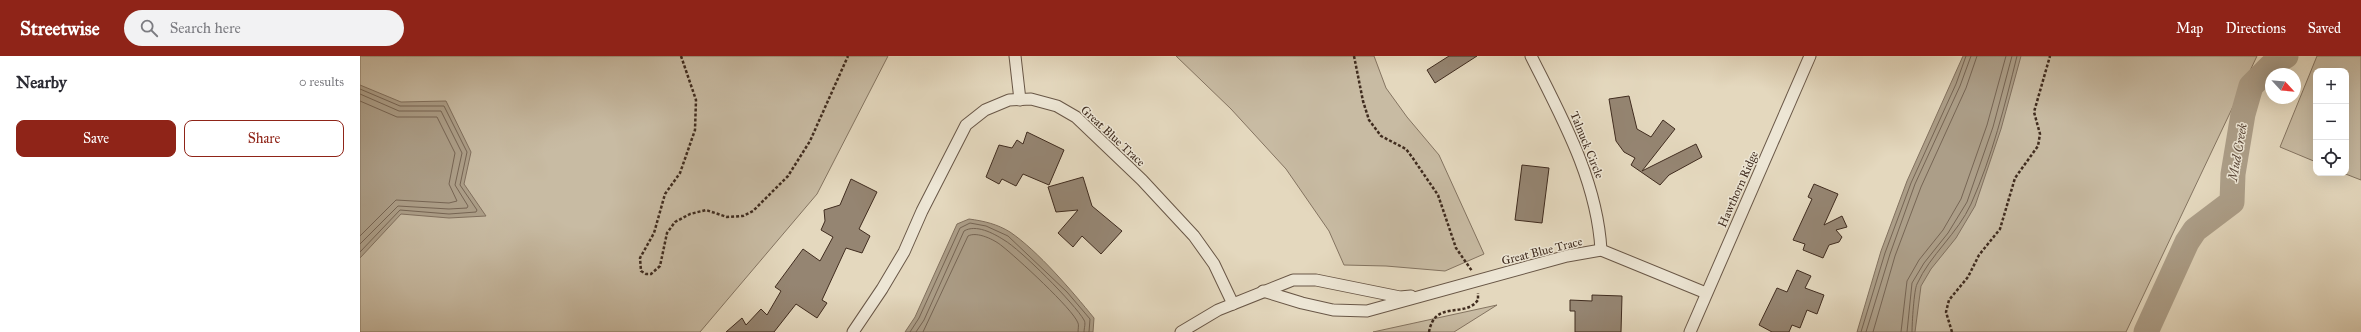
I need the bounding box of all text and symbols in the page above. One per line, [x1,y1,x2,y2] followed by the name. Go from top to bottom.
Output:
[124,10,404,46] search box
[20,17,100,40] text: Streetwise
[138,17,160,39] icon: search
[170,19,241,37] text: Search here
[2176,20,2203,37] text: Map
[2225,20,2286,37] text: Directions
[2308,20,2341,37] text: Saved
[2265,68,2301,104] north arrow
[2313,68,2349,176] map controls
[2313,68,2349,104] button: +
[16,72,67,93] text: Nearby
[299,74,344,90] text: 0 results
[1078,103,1148,169] street label: Great Blue Trace
[2313,104,2349,140] button: −
[1567,109,1607,181] street label: Talnuck Circle
[16,120,176,157] button: Save
[184,120,344,157] button: Share
[2225,122,2251,184] water label: Mud Creek
[2313,140,2349,176] button: locate
[1715,149,1762,230] street label: Hawthorn Ridge
[1500,234,1584,268] street label: Great Blue Trace

